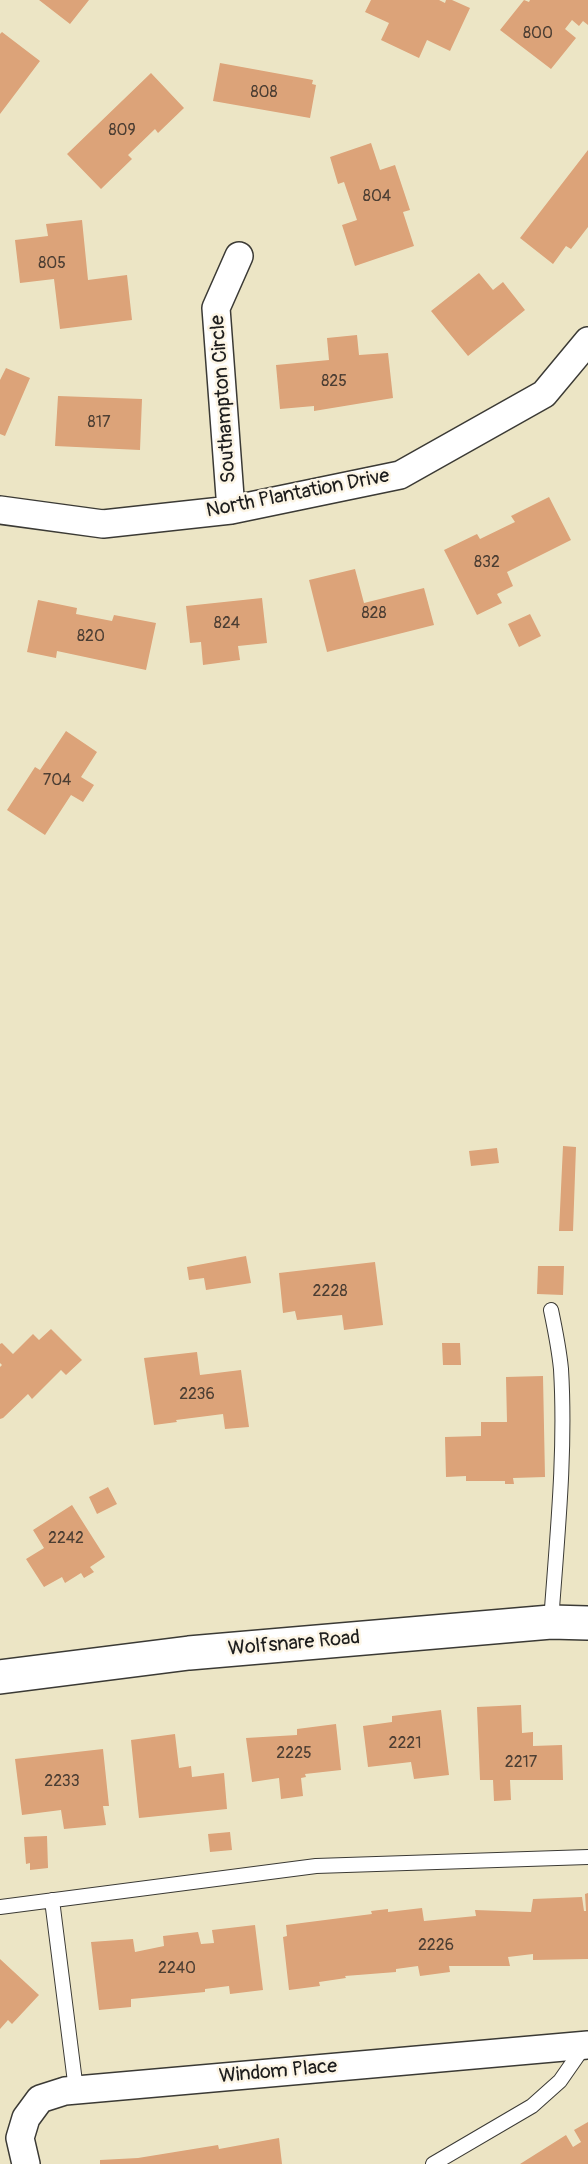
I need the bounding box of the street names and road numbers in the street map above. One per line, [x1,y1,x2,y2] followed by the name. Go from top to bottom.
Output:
[206,314,242,484] street label: Southampton Circle
[204,464,392,524] street label: North Plantation Drive
[227,1626,361,1662] street label: Wolfsnare Road
[218,2055,338,2089] street label: Windom Place

